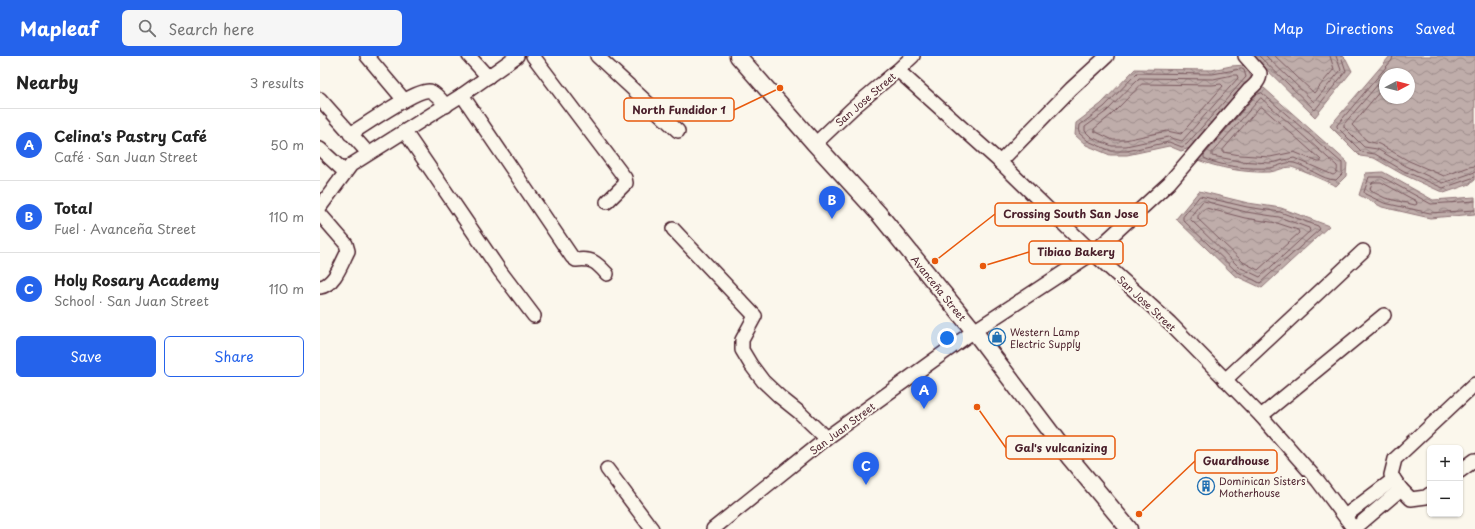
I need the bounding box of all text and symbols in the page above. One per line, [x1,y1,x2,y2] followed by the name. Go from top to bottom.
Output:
[122,10,402,46] search box
[20,14,98,42] text: Mapleaf
[136,17,158,39] icon: search
[168,17,254,40] text: Search here
[1273,18,1303,39] text: Map
[1325,18,1393,39] text: Directions
[1415,18,1455,39] text: Saved
[1379,68,1415,104] north arrow
[16,69,78,95] text: Nearby
[832,69,898,129] street label: San Jose Street
[250,73,304,92] text: 3 results
[624,98,734,121] callout: North Fundidor 1
[632,101,726,118] text: North Fundidor 1
[54,124,207,147] text: Celina's Pastry Café
[24,135,34,154] text: A
[270,135,304,154] text: 50 m
[54,147,198,166] text: Café · San Juan Street
[819,186,845,219] pin: B
[54,196,93,219] text: Total
[995,203,1147,226] callout: Crossing South San Jose
[1003,205,1139,222] text: Crossing South San Jose
[25,207,33,226] text: B
[269,207,304,226] text: 110 m
[54,219,196,238] text: Fuel · Avanceña Street
[1029,241,1123,264] callout: Tibiao Bakery
[1037,243,1115,260] text: Tibiao Bakery
[908,252,970,324] street label: Avanceña Street
[54,268,219,291] text: Holy Rosary Academy
[1114,272,1180,334] street label: San Jose Street
[24,279,34,298] text: C
[269,279,304,298] text: 110 m
[54,291,209,310] text: School · San Juan Street
[1010,324,1081,351] place label: Western Lamp Electric Supply
[987,327,1007,347] shop icon: Western Lamp Electric Supply
[937,328,957,348] your location
[16,336,156,377] button: Save
[164,336,304,377] button: Share
[911,376,937,409] pin: A
[806,398,878,458] street label: San Juan Street
[1006,436,1115,459] callout: Gal's vulcanizing
[1015,439,1108,456] text: Gal's vulcanizing
[1427,445,1463,517] map controls
[1427,445,1463,481] button: +
[1195,450,1277,473] callout: Guardhouse
[853,452,879,485] pin: C
[1203,452,1269,469] text: Guardhouse
[1219,473,1306,500] place label: Dominican Sisters Motherhouse
[1196,476,1216,496] building icon: Dominican Sisters Motherhouse
[1427,481,1463,517] button: −

